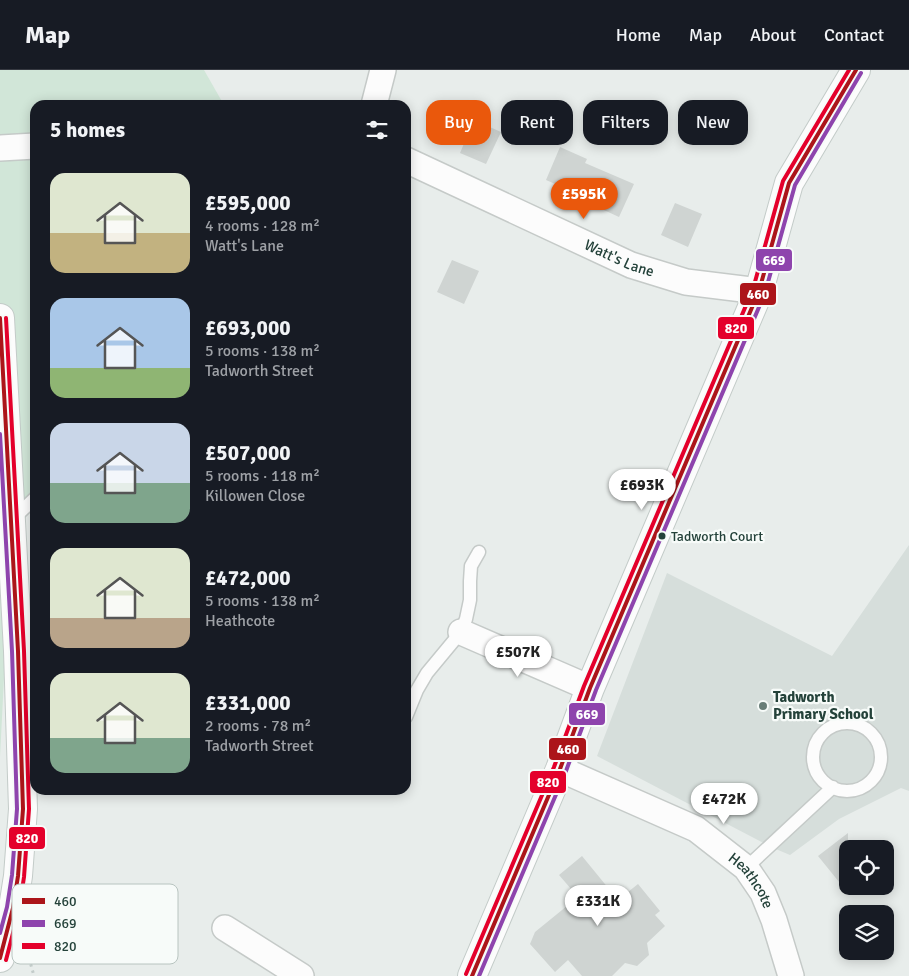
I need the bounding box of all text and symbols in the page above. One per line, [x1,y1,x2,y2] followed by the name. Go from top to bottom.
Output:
[25,20,70,50] text: Map
[616,24,661,46] text: Home
[689,24,722,46] text: Map
[750,24,796,46] text: About
[824,24,884,46] text: Contact
[426,100,491,145] chip: Buy
[501,100,573,145] chip: Rent
[583,100,668,145] chip: Filters
[678,100,748,145] chip: New
[363,116,391,144] icon: filters
[50,117,125,143] text: 5 homes
[549,178,619,220] pin: £595K
[562,184,606,204] text: £595K
[205,190,291,216] text: £595,000
[90,193,150,253] icon: home
[205,216,320,236] text: 4 rooms · 128 m²
[205,236,284,256] text: Watt's Lane
[582,236,656,281] street label: Watt's Lane
[755,248,793,272] line badge: 669
[763,252,786,269] text: 669
[739,282,777,306] line badge: 460
[747,286,770,303] text: 460
[205,315,291,341] text: £693,000
[717,316,755,340] line badge: 820
[90,318,150,378] icon: home
[725,320,748,337] text: 820
[205,341,320,361] text: 5 rooms · 138 m²
[205,361,314,381] text: Tadworth Street
[205,440,291,466] text: £507,000
[90,443,150,503] icon: home
[205,466,320,486] text: 5 rooms · 118 m²
[607,468,677,511] pin: £693K
[620,475,664,495] text: £693K
[205,486,305,506] text: Killowen Close
[671,528,763,545] place label: Tadworth Court
[657,531,667,541] marker: Tadworth Court
[205,565,291,591] text: £472,000
[90,568,150,628] icon: home
[205,591,320,611] text: 5 rooms · 138 m²
[205,611,275,631] text: Heathcote
[483,636,553,678] pin: £507K
[496,642,540,662] text: £507K
[773,688,874,723] place label: Tadworth Primary School
[205,690,291,716] text: £331,000
[90,693,150,753] icon: home
[757,700,769,712] marker: Tadworth Primary School
[568,702,606,726] line badge: 669
[576,706,599,723] text: 669
[205,716,311,736] text: 2 rooms · 78 m²
[205,736,314,756] text: Tadworth Street
[548,737,587,761] line badge: 460
[557,741,580,758] text: 460
[529,770,567,794] line badge: 820
[537,774,560,791] text: 820
[689,782,759,825] pin: £472K
[702,789,746,809] text: £472K
[8,826,46,850] line badge: 820
[16,830,39,847] text: 820
[839,840,894,960] map controls
[839,840,894,895] button: locate
[725,849,777,911] street label: Heathcote
[12,884,178,964] legend
[563,884,633,927] pin: £331K
[576,891,620,911] text: £331K
[54,893,77,910] text: 460
[839,905,894,960] button: layers
[54,915,77,932] text: 669
[54,938,77,955] text: 820

